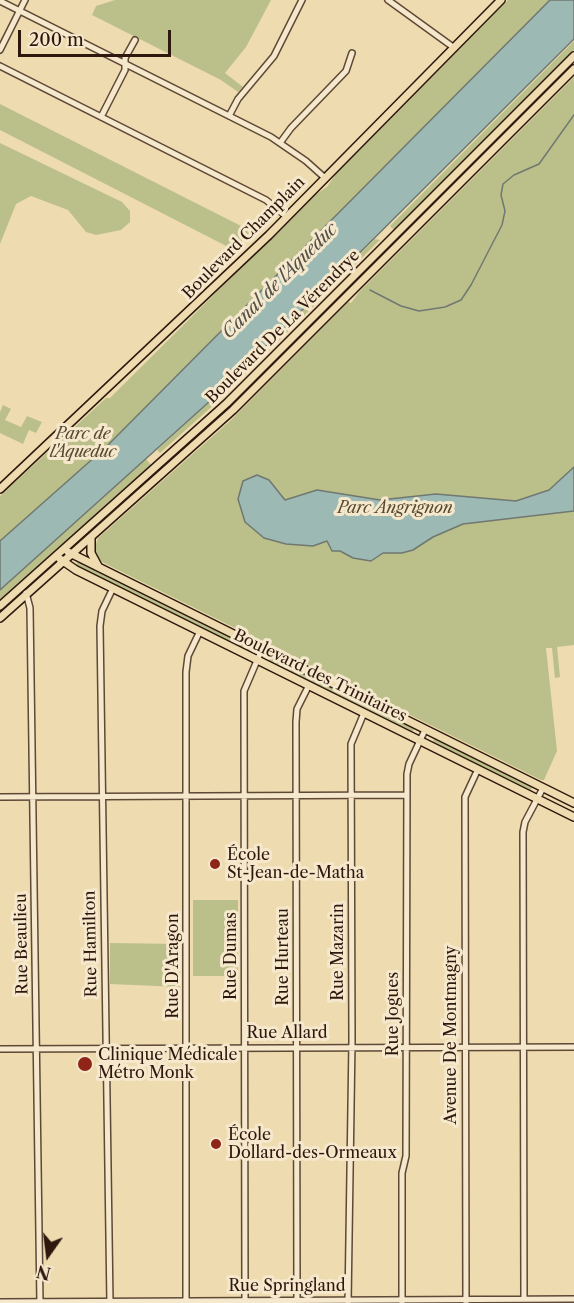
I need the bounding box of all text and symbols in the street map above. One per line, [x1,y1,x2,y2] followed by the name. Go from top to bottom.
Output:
[21,18,174,56] scale bar
[29,29,84,51] text: 200 m
[179,173,309,303] street label: Boulevard Champlain
[218,219,342,343] water label: Canal de l'Aqueduc
[202,246,364,408] street label: Boulevard De La Vérendrye
[50,424,116,462] park label: Parc de l'Aqueduc
[337,498,453,518] park label: Parc Angrignon
[230,626,410,726] street label: Boulevard des Trinitaires
[227,845,364,883] place label: École St-Jean-de-Matha
[208,857,222,871] marker: École St-Jean-de-Matha
[80,890,102,998] street label: Rue Hamilton
[12,893,32,995] street label: Rue Beaulieu
[328,903,348,1001] street label: Rue Mazarin
[273,908,293,1006] street label: Rue Hurteau
[221,912,241,1000] street label: Rue Dumas
[163,913,183,1019] street label: Rue D'Aragon
[441,946,461,1124] street label: Avenue De Montmagny
[383,972,403,1056] street label: Rue Jogues
[247,1023,327,1043] street label: Rue Allard
[98,1045,238,1083] place label: Clinique Médicale Métro Monk
[76,1055,94,1073] marker: Clinique Médicale Métro Monk
[228,1125,397,1163] place label: École Dollard-des-Ormeaux
[209,1137,223,1151] marker: École Dollard-des-Ormeaux
[18,1225,78,1285] north arrow
[34,1261,53,1284] text: N
[228,1276,346,1296] street label: Rue Springland

